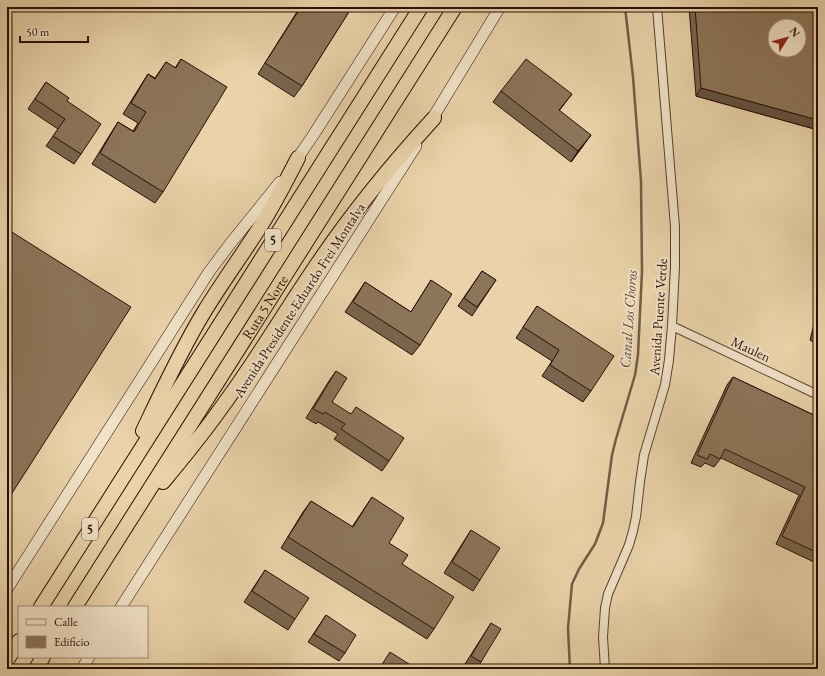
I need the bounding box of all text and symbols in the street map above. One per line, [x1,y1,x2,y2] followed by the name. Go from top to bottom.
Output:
[20,18,88,44] scale bar
[767,18,807,58] north arrow
[26,24,50,40] text: 50 m
[787,24,803,40] text: N
[229,199,369,402] street label: Avenida Presidente Eduardo Frei Montalva
[265,229,281,251] road number: 5
[645,257,671,377] street label: Avenida Puente Verde
[615,268,641,369] water label: Canal Los Choros
[238,271,292,342] street label: Ruta 5 Norte
[728,332,774,366] street label: Maulen
[82,518,98,540] road number: 5
[18,606,148,658] legend
[54,614,78,630] text: Calle
[54,634,90,650] text: Edificio

